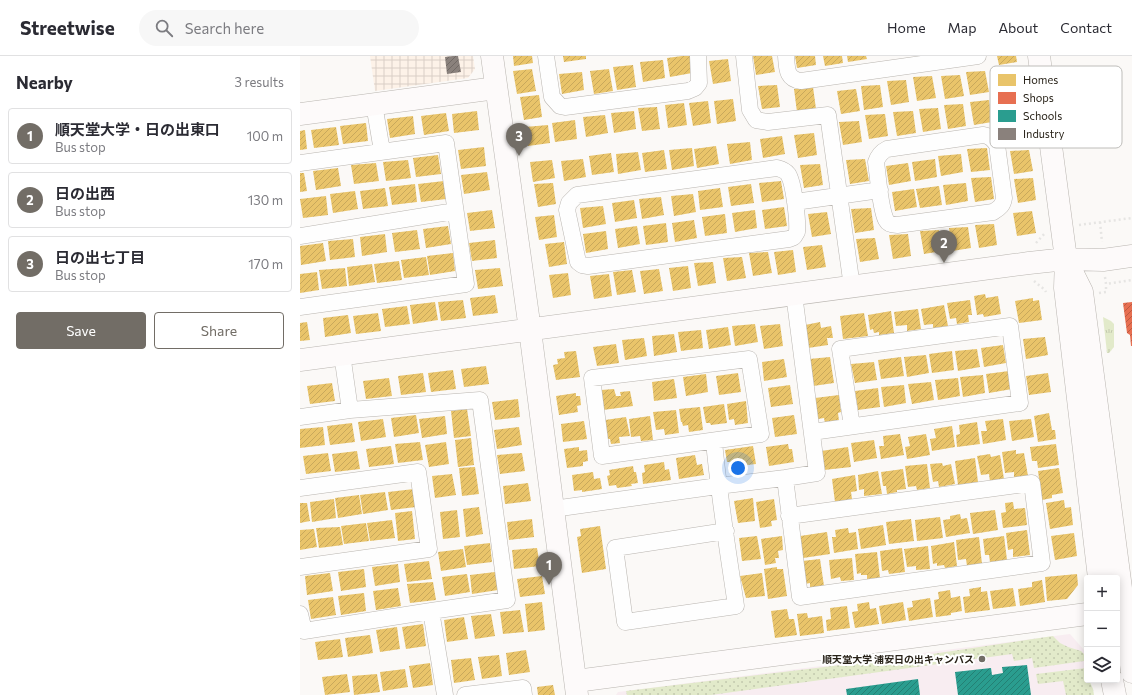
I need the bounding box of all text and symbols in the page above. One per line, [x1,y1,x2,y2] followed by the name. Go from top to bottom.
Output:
[139,10,419,46] search box
[20,16,115,39] text: Streetwise
[153,17,175,39] icon: search
[185,19,264,37] text: Search here
[887,19,926,36] text: Home
[948,19,976,36] text: Map
[998,19,1038,36] text: About
[1060,19,1112,36] text: Contact
[990,66,1122,148] legend
[16,72,73,93] text: Nearby
[1023,73,1058,86] text: Homes
[235,74,284,90] text: 3 results
[1023,91,1054,104] text: Shops
[1023,109,1062,122] text: Schools
[55,120,220,138] text: 順天堂大学・日の出東口
[506,123,532,156] pin: 3
[1023,127,1065,140] text: Industry
[27,128,33,144] text: 1
[247,128,283,144] text: 100 m
[55,139,106,155] text: Bus stop
[55,184,115,202] text: 日の出西
[26,192,34,208] text: 2
[248,192,283,208] text: 130 m
[55,203,106,219] text: Bus stop
[931,230,957,263] pin: 2
[55,248,145,266] text: 日の出七丁目
[26,256,34,272] text: 3
[248,256,283,272] text: 170 m
[55,267,106,283] text: Bus stop
[16,312,146,349] button: Save
[154,312,284,349] button: Share
[728,458,748,478] your location
[536,552,562,585] pin: 1
[1084,575,1120,683] map controls
[1084,575,1120,611] button: +
[1084,611,1120,647] button: −
[1084,647,1120,683] button: layers
[822,653,974,665] place label: 順天堂大学 浦安日の出キャンパス
[977,654,987,664] marker: 順天堂大学 浦安日の出キャンパス

